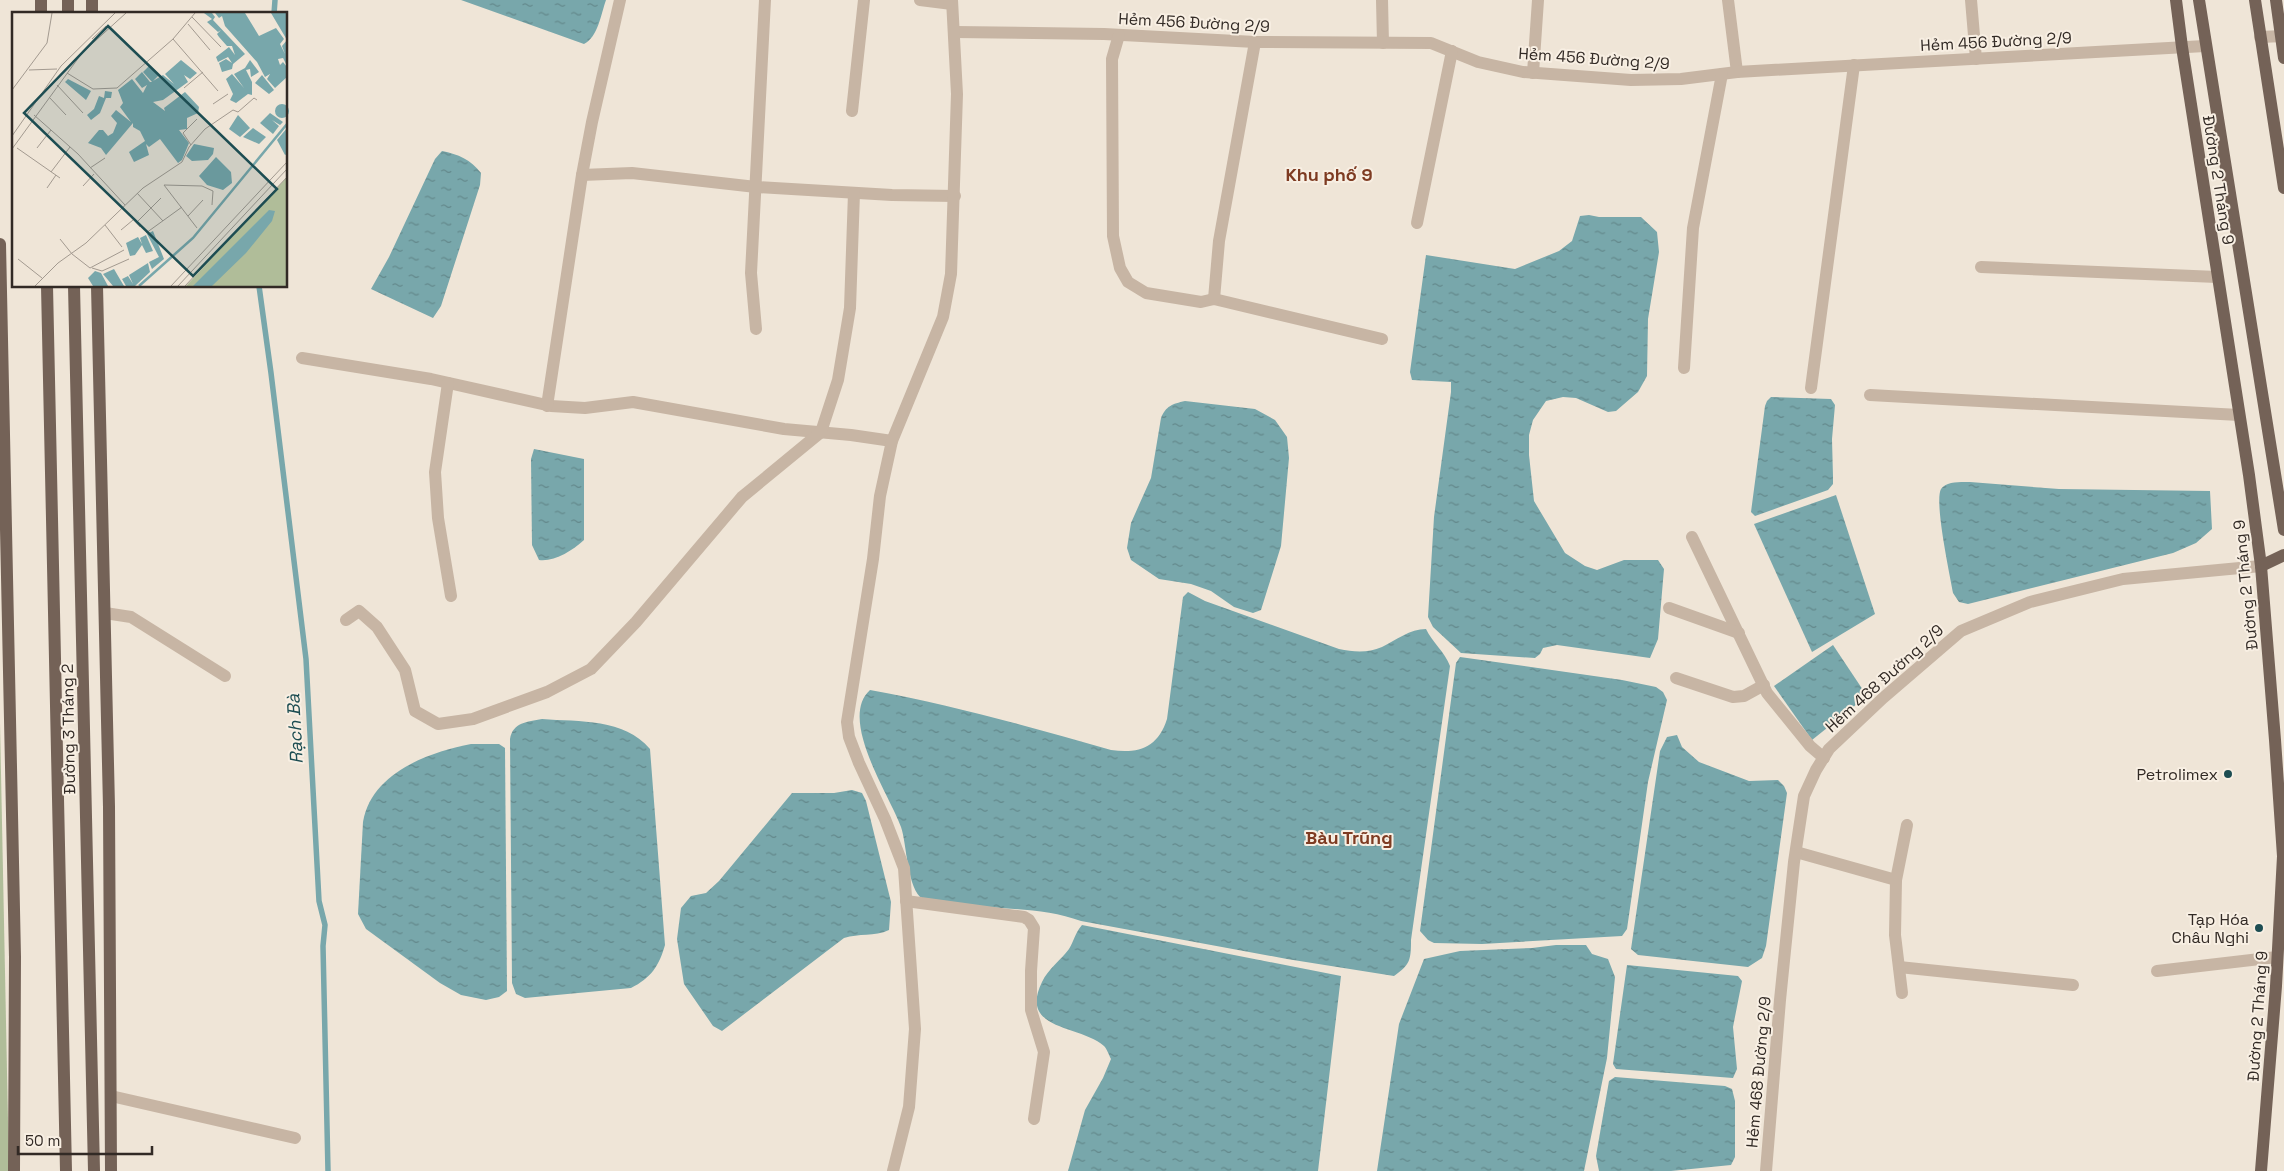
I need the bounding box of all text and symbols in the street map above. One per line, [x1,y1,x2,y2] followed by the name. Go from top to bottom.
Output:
[1118,8,1270,37] street label: Hẻm 456 Đường 2/9
[12,12,288,288] inset map
[1920,27,2072,56] street label: Hẻm 456 Đường 2/9
[1518,43,1670,74] street label: Hẻm 456 Đường 2/9
[2198,114,2239,246] street label: Đường 2 Tháng 9
[1285,163,1373,186] district label: Khu phố 9
[2228,519,2263,651] street label: Đường 2 Tháng 9
[1821,620,1948,737] street label: Hẻm 468 Đường 2/9
[57,663,80,795] street label: Đường 3 Tháng 2
[281,693,308,765] water label: Rạch Bà
[2136,764,2218,785] place label: Petrolimex
[2222,768,2234,780] marker: Petrolimex
[1305,826,1393,849] district label: Bàu Trũng
[2171,909,2249,948] place label: Tạp Hóa Châu Nghi
[2253,922,2265,934] marker: Tạp Hóa Châu Nghi
[2242,950,2273,1082] street label: Đường 2 Tháng 9
[1741,995,1776,1149] street label: Hẻm 468 Đường 2/9
[18,1124,151,1156] scale bar
[25,1131,60,1150] text: 50 m

